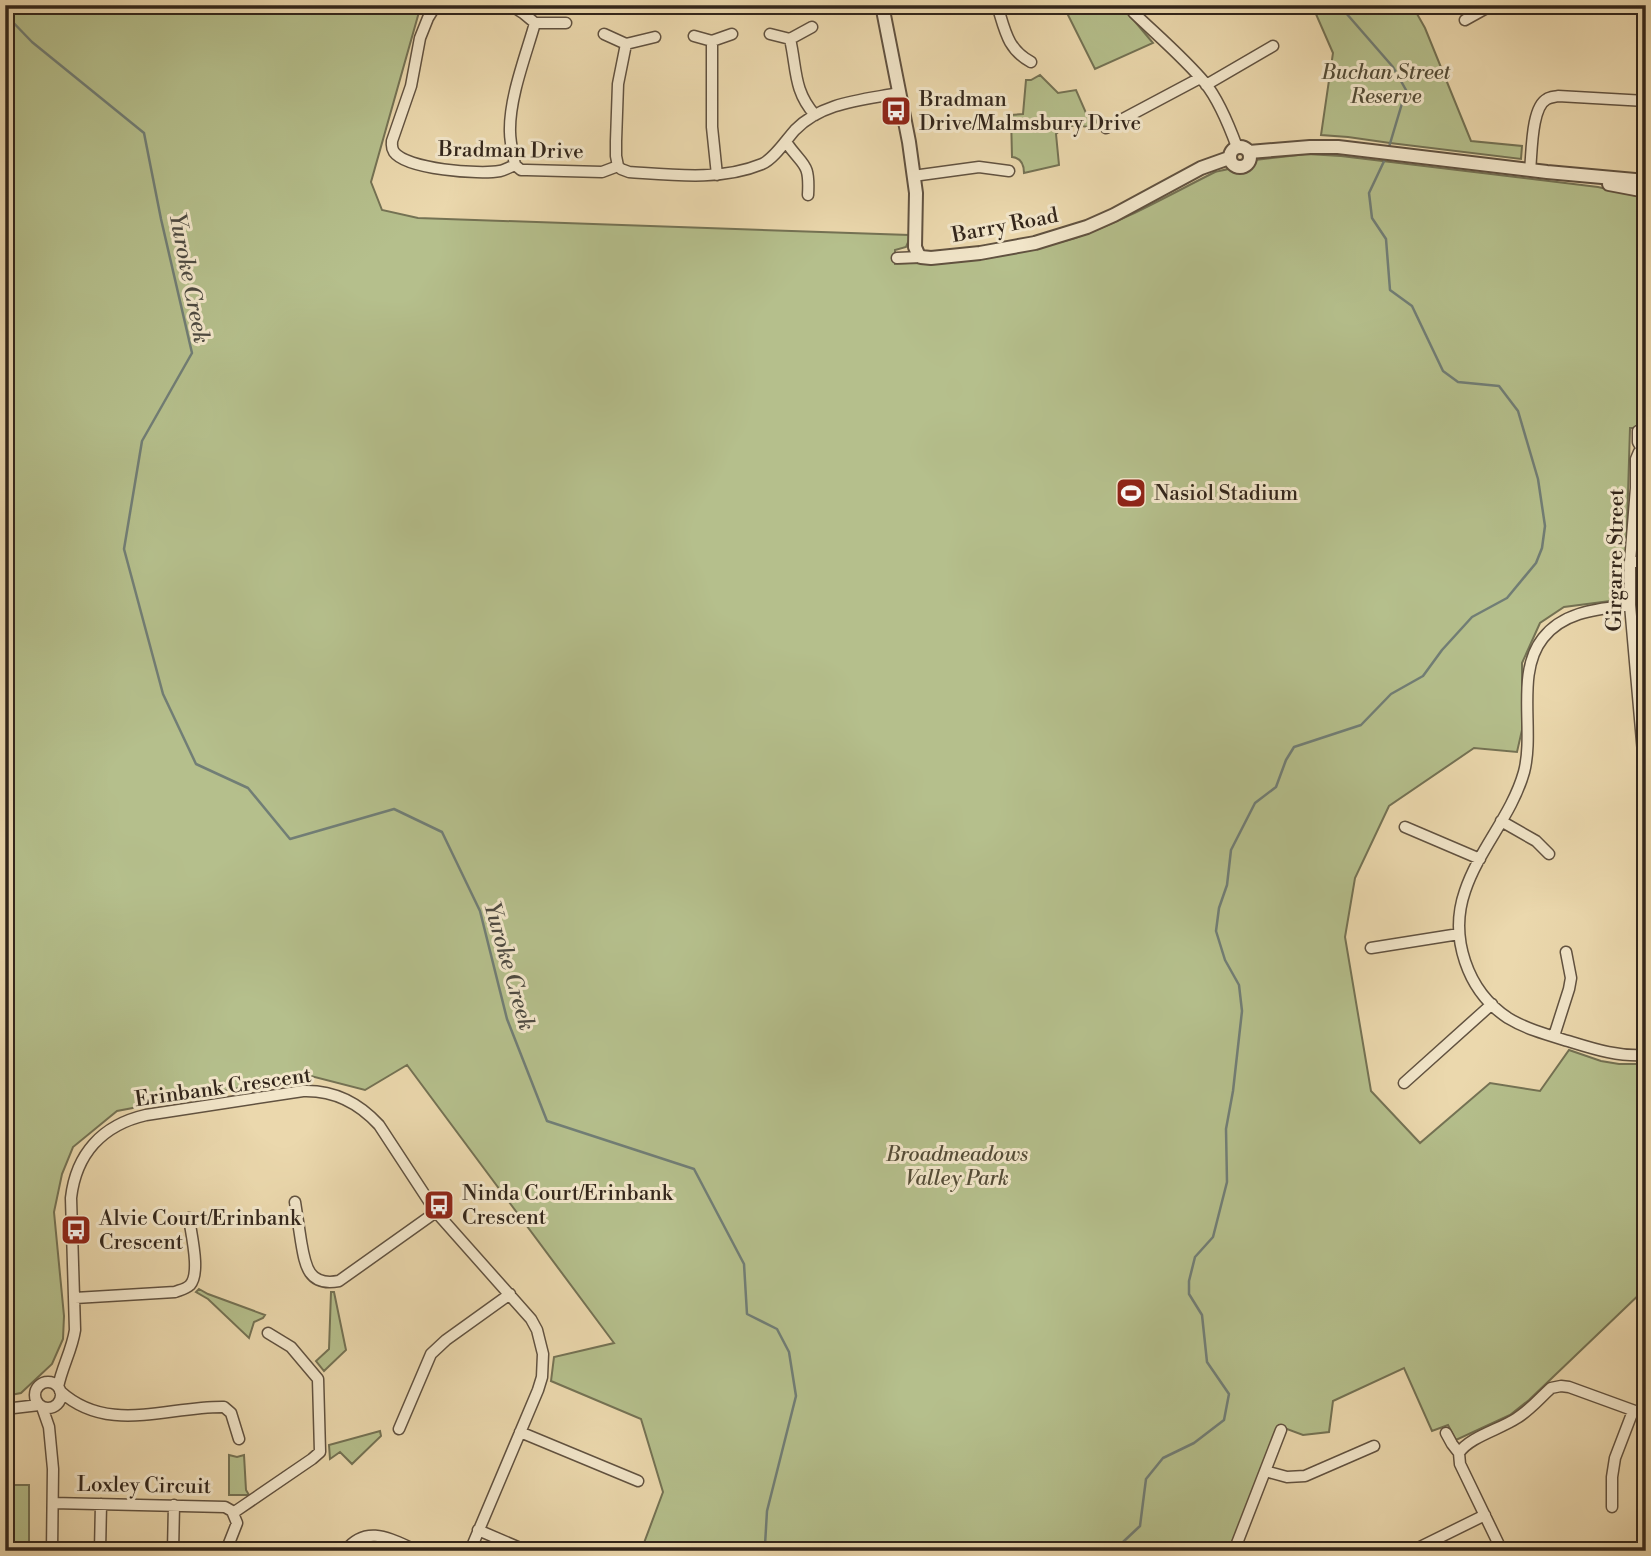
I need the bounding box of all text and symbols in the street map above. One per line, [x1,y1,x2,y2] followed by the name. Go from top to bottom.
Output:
[1320,60,1452,110] park label: Buchan Street Reserve
[918,87,1141,137] place label: Bradman Drive/Malmsbury Drive
[879,94,913,128] bus stop icon: Bradman Drive/Malmsbury Drive
[437,137,584,165] street label: Bradman Drive
[949,203,1061,249] street label: Barry Road
[163,211,215,346] water label: Yuroke Creek
[1114,476,1148,510] sports icon: Nasiol Stadium
[1154,481,1298,507] place label: Nasiol Stadium
[1602,488,1630,632] street label: Girgarre Street
[477,899,541,1034] water label: Yuroke Creek
[133,1063,314,1113] street label: Erinbank Crescent
[885,1142,1028,1192] park label: Broadmeadows Valley Park
[462,1181,674,1231] place label: Ninda Court/Erinbank Crescent
[422,1188,456,1222] bus stop icon: Ninda Court/Erinbank Crescent
[98,1206,302,1256] place label: Alvie Court/Erinbank Crescent
[59,1213,93,1247] bus stop icon: Alvie Court/Erinbank Crescent
[77,1472,212,1500] street label: Loxley Circuit

